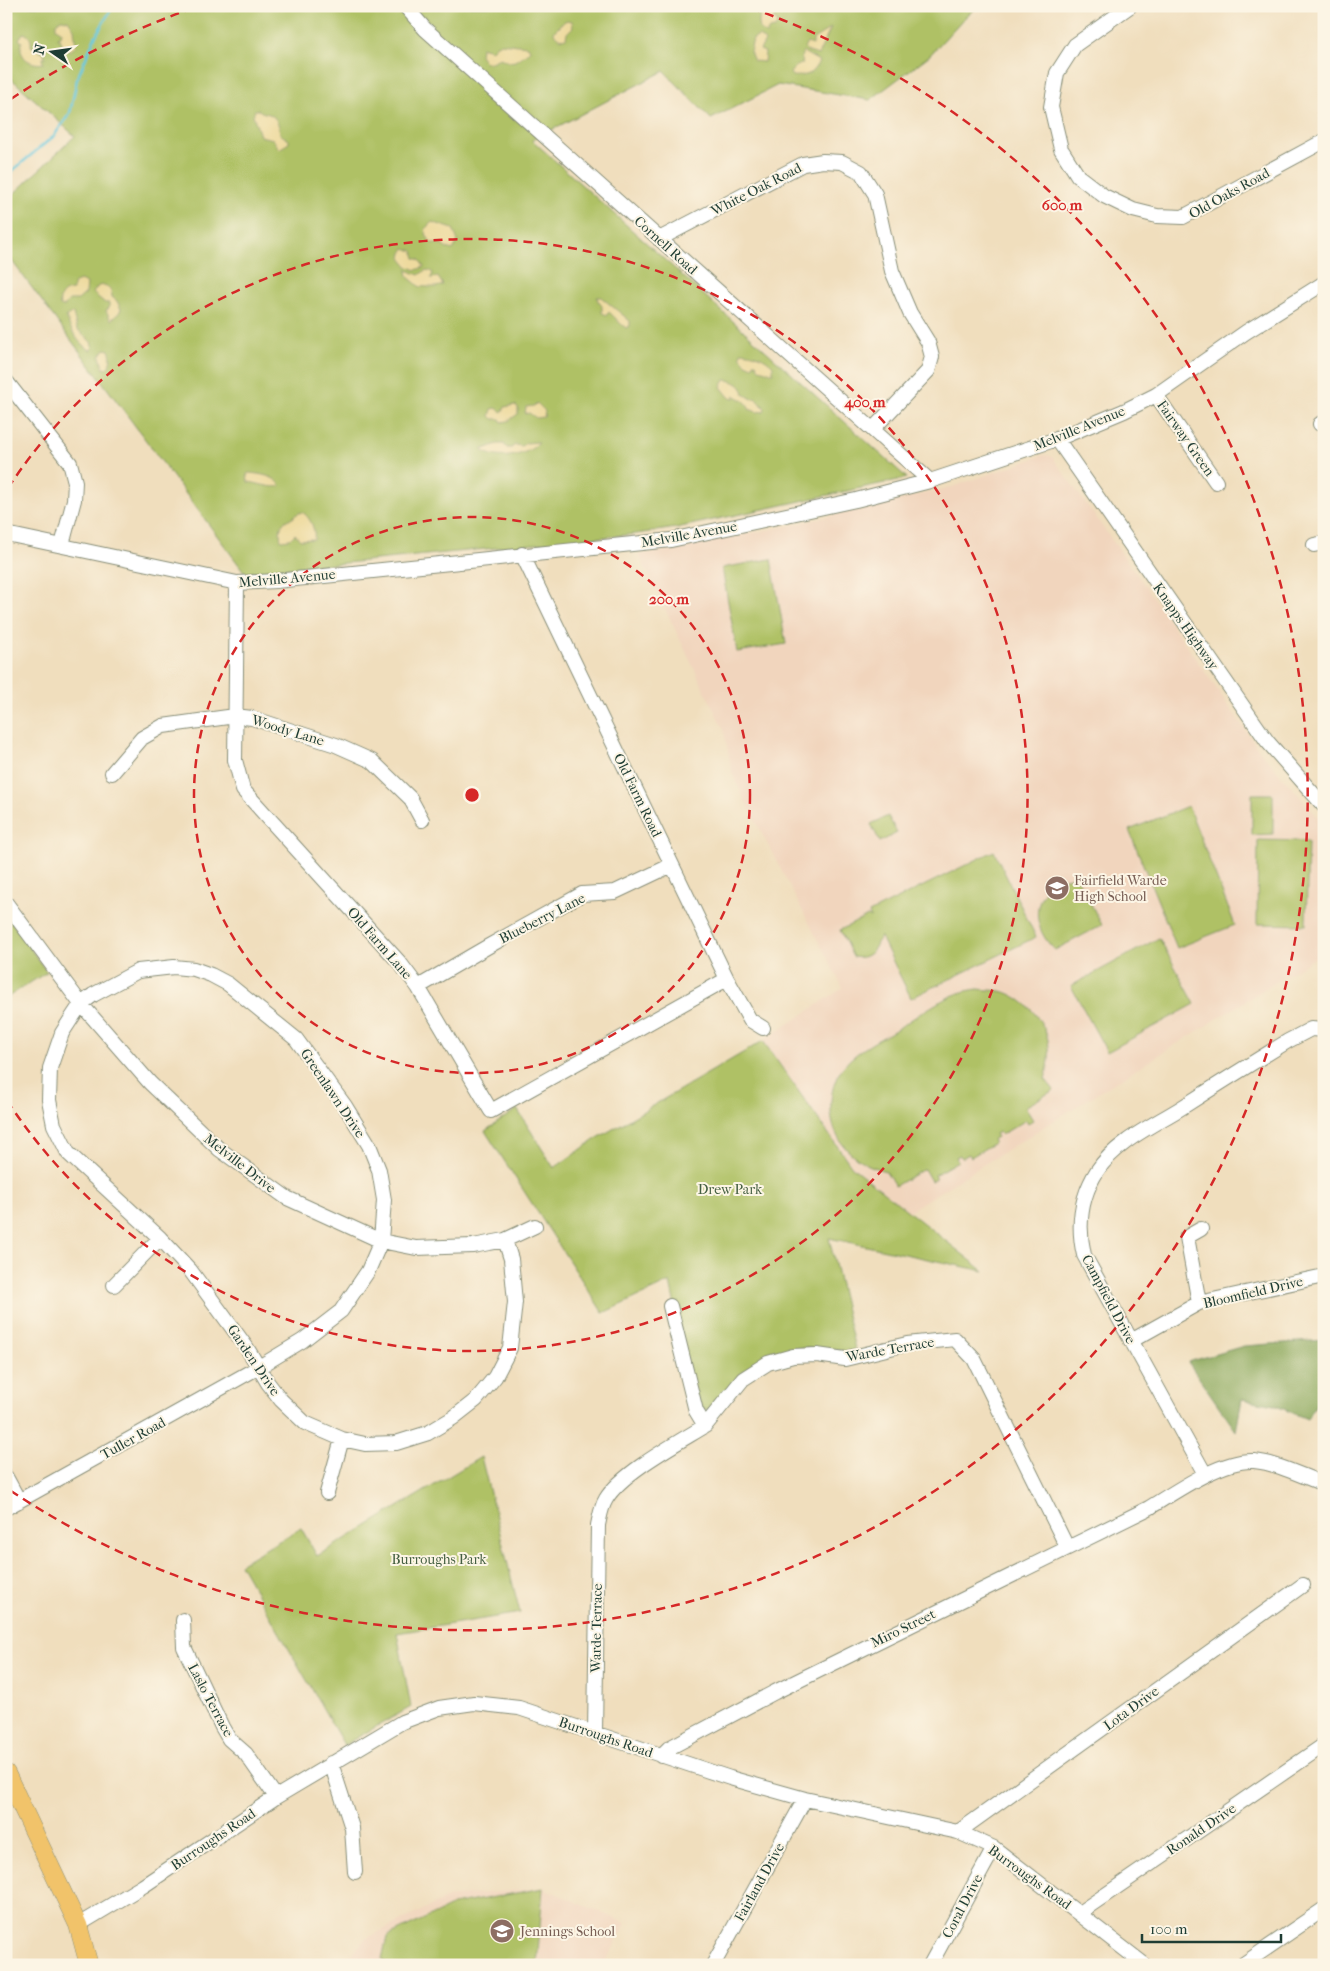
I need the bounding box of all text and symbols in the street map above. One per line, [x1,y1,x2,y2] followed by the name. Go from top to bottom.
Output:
[28,28,78,78] north arrow
[30,42,49,56] text: N
[707,159,805,220] street label: White Oak Road
[1186,164,1273,223] street label: Old Oaks Road
[1042,196,1083,214] text: 600 m
[631,213,701,278] street label: Cornell Road
[843,393,886,411] text: 400 m
[1153,397,1218,480] street label: Fairway Green
[1031,402,1127,455] street label: Melville Avenue
[640,518,738,551] street label: Melville Avenue
[238,566,336,591] street label: Melville Avenue
[1149,580,1222,674] street label: Knapps Highway
[649,590,689,608] text: 200 m
[249,711,326,750] street label: Woody Lane
[610,751,665,840] street label: Old Farm Road
[463,786,481,804] centre of rings
[1074,872,1167,905] place label: Fairfield Warde High School
[1044,875,1070,901] school or university icon: Fairfield Warde High School
[496,889,588,947] street label: Blueberry Lane
[344,904,416,983] street label: Old Farm Lane
[297,1046,369,1141] street label: Greenlawn Drive
[201,1130,279,1197] street label: Melville Drive
[698,1181,763,1198] park label: Drew Park
[1078,1252,1139,1347] street label: Campfield Drive
[1202,1273,1305,1312] street label: Bloomfield Drive
[224,1322,284,1399] street label: Garden Drive
[844,1333,936,1366] street label: Warde Terrace
[98,1413,169,1463] street label: Tuller Road
[391,1551,487,1568] park label: Burroughs Park
[587,1583,606,1674] street label: Warde Terrace
[868,1605,938,1651] street label: Miro Street
[184,1661,237,1740] street label: Laslo Terrace
[1100,1683,1162,1734] street label: Lota Drive
[557,1713,655,1762] street label: Burroughs Road
[1163,1800,1239,1859] street label: Ronald Drive
[168,1805,259,1874] street label: Burroughs Road
[731,1840,788,1924] street label: Fairland Drive
[985,1842,1075,1913] street label: Burroughs Road
[939,1871,986,1941] street label: Coral Drive
[1142,1911,1281,1943] scale bar
[489,1918,515,1944] school or university icon: Jennings School
[1150,1920,1188,1938] text: 100 m
[519,1923,615,1940] place label: Jennings School

